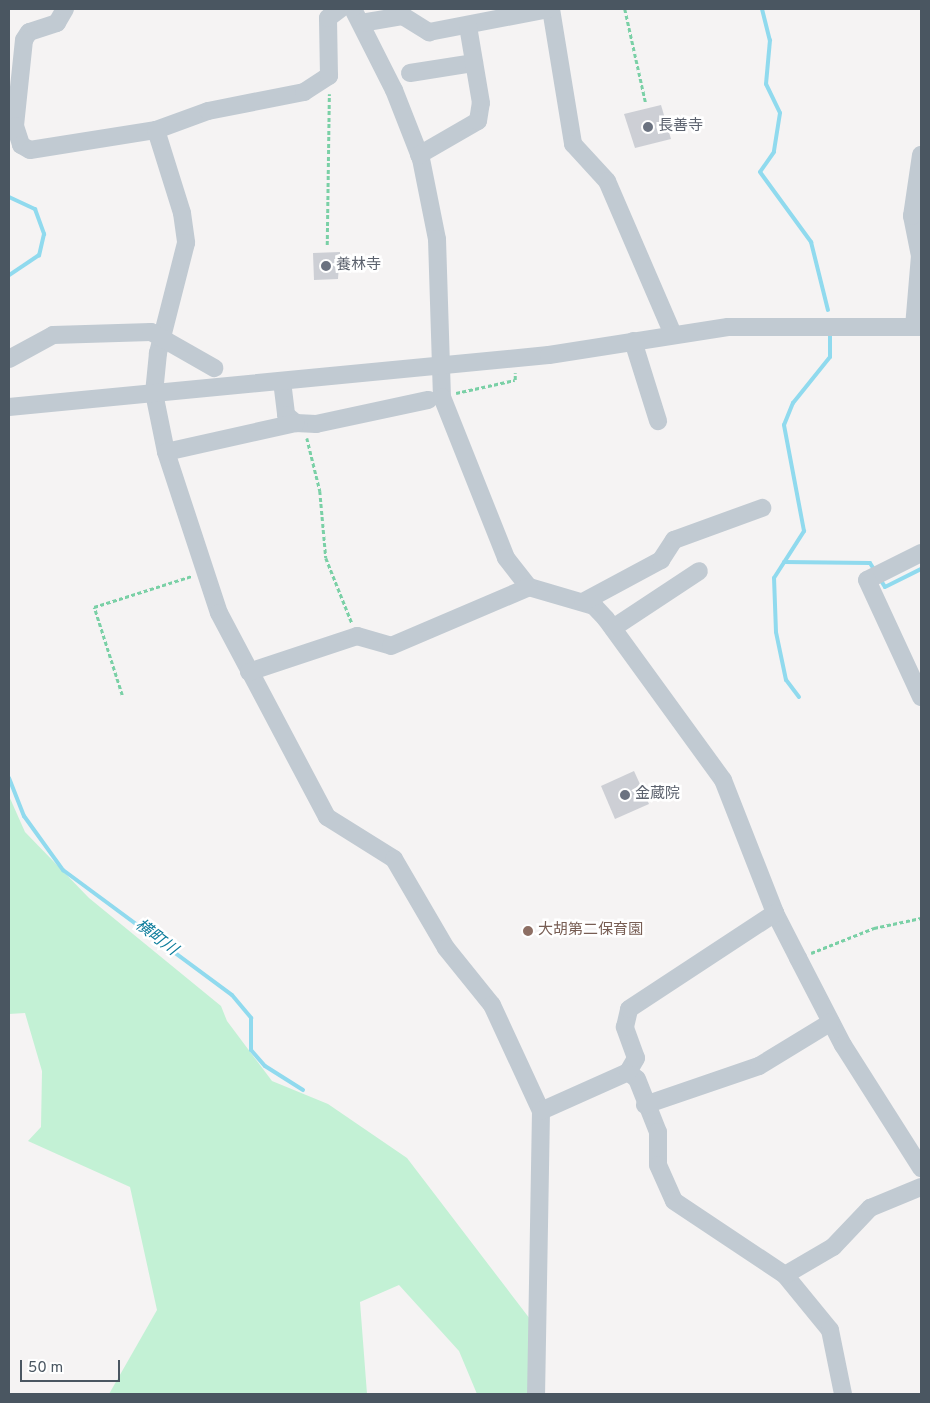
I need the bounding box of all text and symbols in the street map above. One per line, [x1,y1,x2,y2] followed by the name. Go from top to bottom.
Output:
[658,118,703,136] place label: 長善寺
[642,121,654,133] marker: 長善寺
[336,257,381,275] place label: 養林寺
[320,260,332,272] marker: 養林寺
[635,786,680,804] place label: 金蔵院
[619,789,631,801] marker: 金蔵院
[131,916,181,960] water label: 横町川
[538,922,643,940] place label: 大胡第二保育園
[522,925,534,937] marker: 大胡第二保育園
[22,1350,122,1382] scale bar
[28,1359,63,1378] text: 50 m

